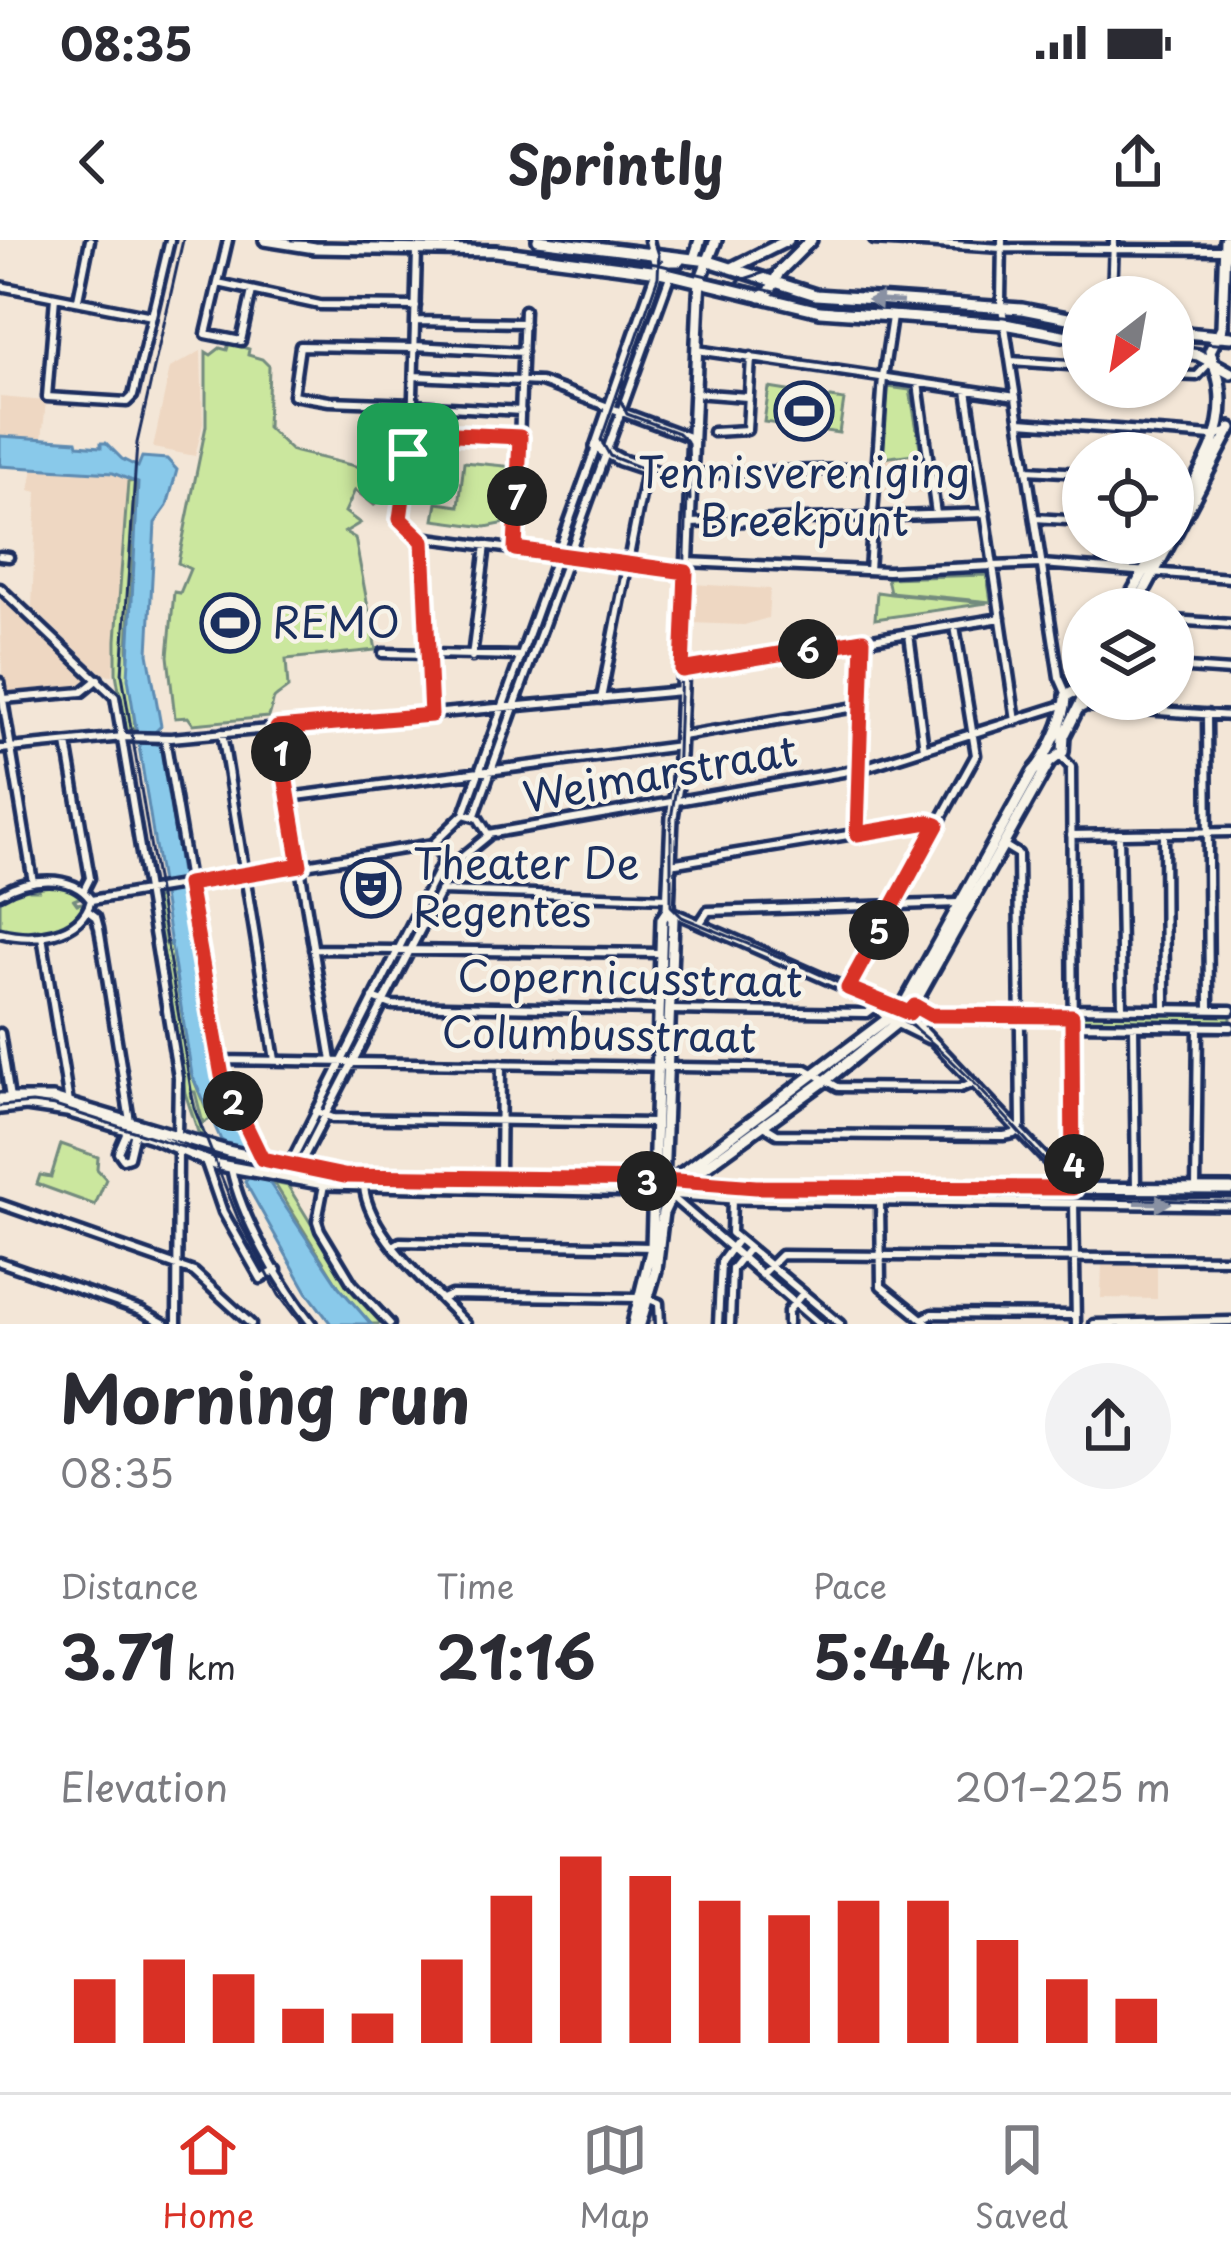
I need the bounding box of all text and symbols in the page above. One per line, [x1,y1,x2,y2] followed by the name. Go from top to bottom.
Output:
[60,8,193,76] text: 08:35
[507,122,724,203] text: Sprintly
[60,129,126,195] icon: back
[1105,129,1171,195] icon: share
[1062,276,1194,408] north arrow
[1062,276,1194,720] map controls
[866,292,903,311] one-way arrow
[773,380,835,442] sports icon: Tennisvereniging Breekpunt
[357,403,459,505] pin
[375,421,441,487] icon: arrive
[1062,432,1194,564] button: locate
[638,439,970,550] place label: Tennisvereniging Breekpunt
[487,466,547,526] pin: 7
[508,471,526,521] text: 7
[1062,588,1194,720] button: layers
[272,589,400,652] place label: REMO
[199,592,261,654] sports icon: REMO
[778,619,838,679] pin: 6
[796,624,820,674] text: 6
[517,716,802,827] street label: Weimarstraat
[251,722,311,782] pin: 1
[273,727,289,777] text: 1
[413,830,640,941] place label: Theater De Regentes
[340,857,402,919] theatre icon: Theater De Regentes
[849,900,909,960] pin: 5
[868,905,890,955] text: 5
[457,942,803,1011] street label: Copernicusstraat
[441,998,757,1067] street label: Columbusstraat
[203,1071,263,1131] pin: 2
[221,1076,245,1126] text: 2
[1044,1134,1104,1194] pin: 4
[1063,1139,1085,1189] text: 4
[617,1151,677,1211] pin: 3
[636,1156,658,1206] text: 3
[1135,1194,1173,1213] one-way arrow
[60,1347,470,1446] text: Morning run
[1045,1363,1171,1489] button: share
[60,1442,174,1501] text: 08:35
[60,1560,198,1610] text: Distance
[436,1560,514,1610] text: Time
[813,1560,887,1610] text: Pace
[60,1610,176,1700] text: 3.71
[436,1610,596,1700] text: 21:16
[813,1610,951,1700] text: 5:44
[176,1641,236,1691] text: km
[951,1641,1025,1691] text: /km
[60,1756,228,1815] text: Elevation
[954,1756,1171,1815] text: 201–225 m
[163,2117,254,2239] tab: Home
[579,2117,650,2239] tab: Map
[975,2117,1068,2239] tab: Saved

